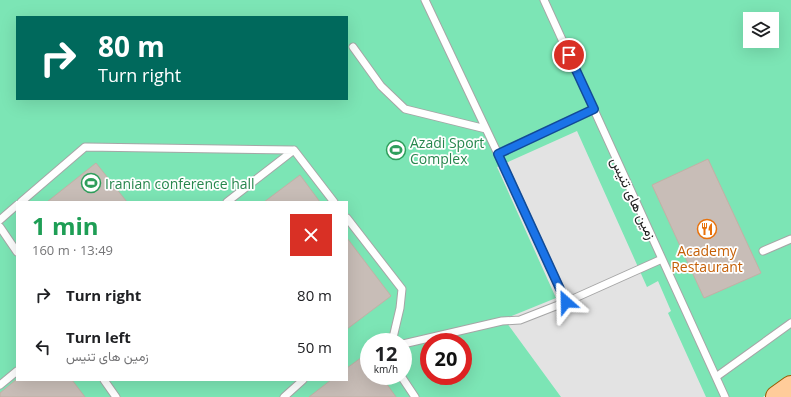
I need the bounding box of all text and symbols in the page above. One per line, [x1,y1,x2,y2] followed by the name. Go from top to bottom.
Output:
[743,12,779,48] map controls
[743,12,779,48] button: layers
[98,27,165,65] text: 80 m
[32,32,84,84] icon: right
[552,38,586,72] pin
[558,44,580,66] icon: arrive
[98,63,181,87] text: Turn right
[410,133,484,168] place label: Azadi Sport Complex
[385,139,407,161] sports icon: Azadi Sport Complex
[607,154,662,243] street label: زمین های تنیس
[80,172,102,194] sports icon: Iranian conference hall
[105,174,255,193] place label: Iranian conference hall
[32,209,99,242] text: 1 min
[290,214,332,256] button: close
[696,218,718,240] restaurant icon: Academy Restaurant
[32,241,113,259] text: 160 m · 13:49
[671,241,743,276] place label: Academy Restaurant
[545,281,587,323] position arrow
[32,284,54,306] icon: right
[66,285,141,305] text: Turn right
[297,285,332,305] text: 80 m
[66,327,131,347] text: Turn left
[420,333,472,385] speed limit sign: 20
[32,336,54,358] icon: left
[297,337,332,357] text: 50 m
[375,340,397,367] text: 12
[66,347,149,365] text: زمین های تنیس
[374,362,398,376] text: km/h

